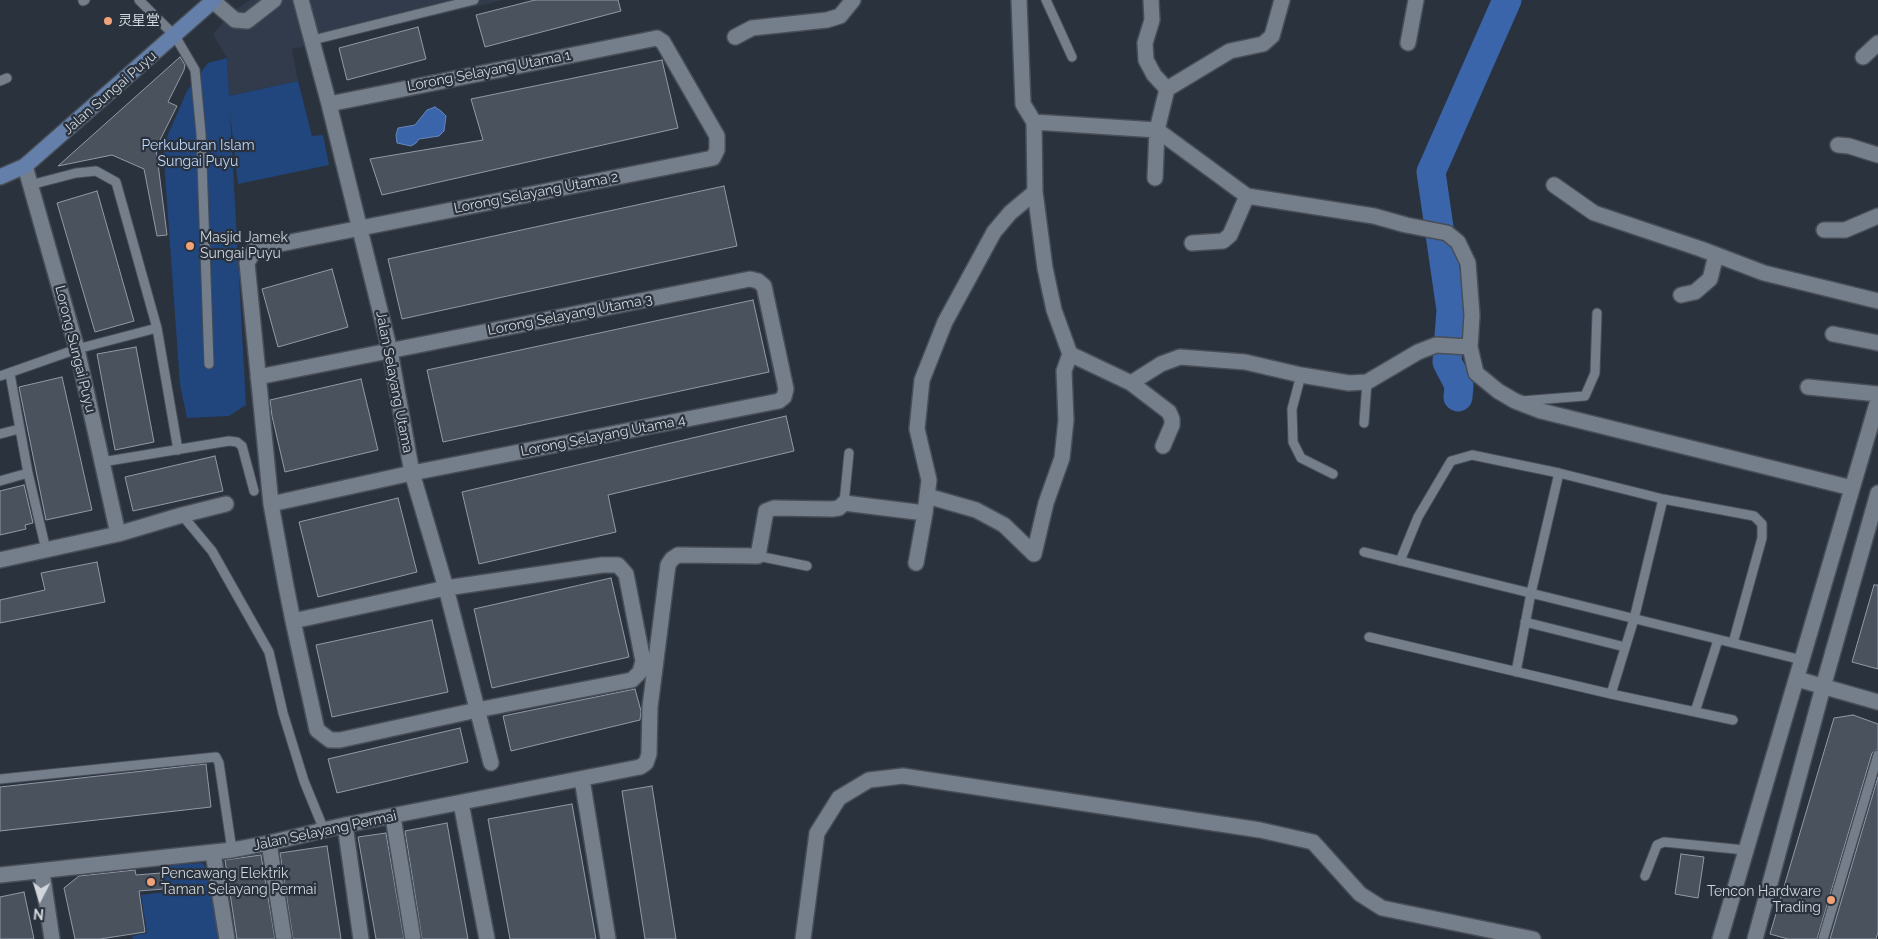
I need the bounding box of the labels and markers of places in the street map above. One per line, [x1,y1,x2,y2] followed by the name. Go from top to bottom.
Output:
[118,13,160,29] place label: 灵星堂
[102,15,114,27] marker: 灵星堂
[200,230,288,262] place label: Masjid Jamek Sungai Puyu
[184,240,196,252] marker: Masjid Jamek Sungai Puyu
[161,866,317,899] place label: Pencawang Elektrik Taman Selayang Permai
[145,876,157,888] marker: Pencawang Elektrik Taman Selayang Permai
[1707,884,1821,916] place label: Tencon Hardware Trading
[1825,894,1837,906] marker: Tencon Hardware Trading

